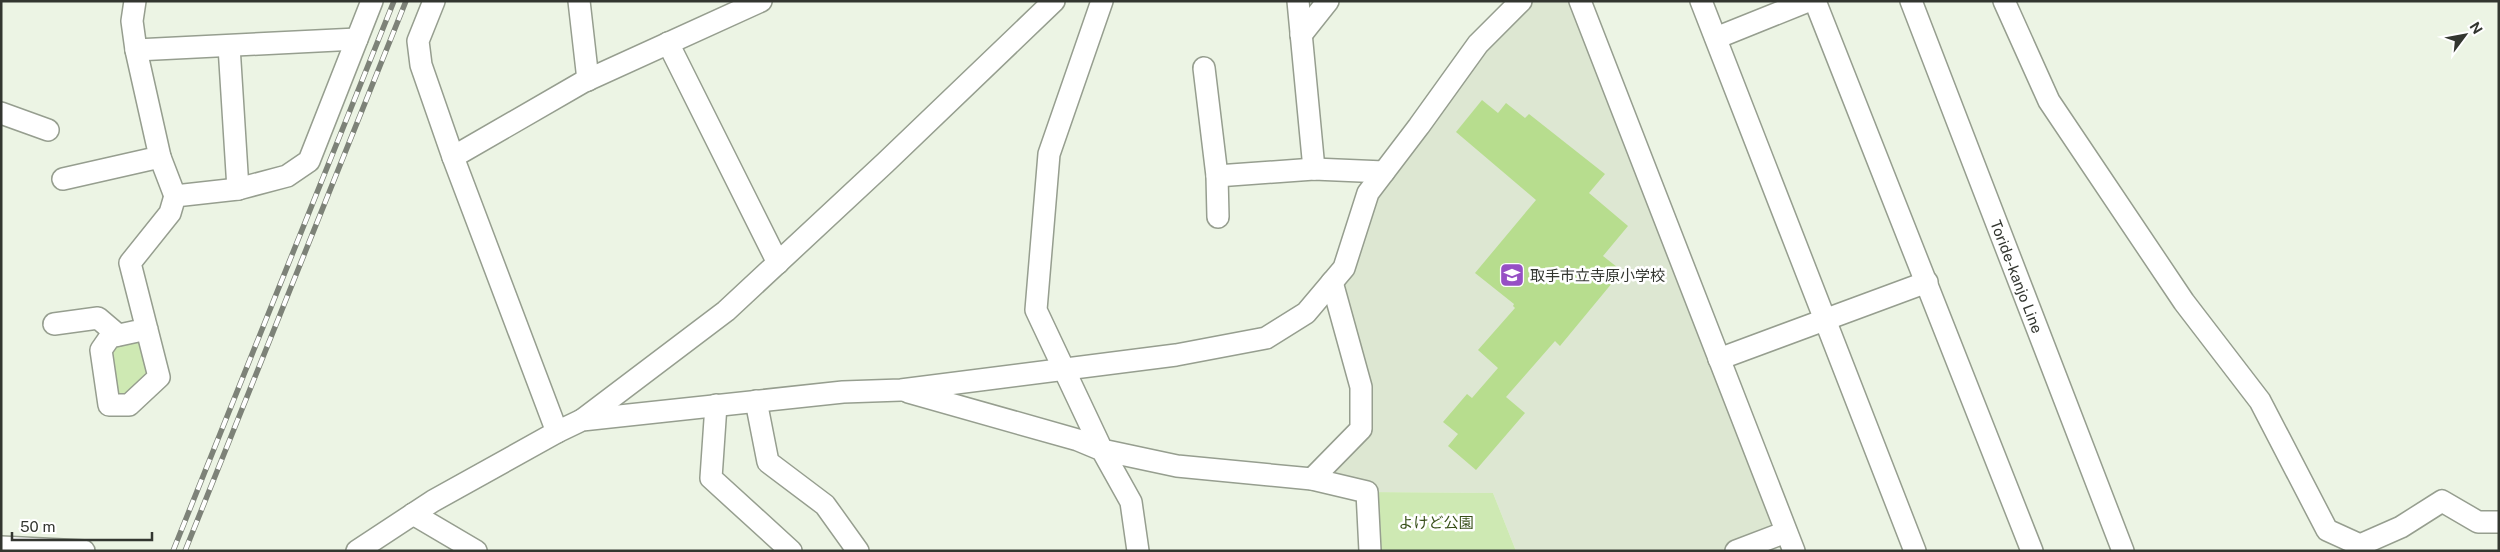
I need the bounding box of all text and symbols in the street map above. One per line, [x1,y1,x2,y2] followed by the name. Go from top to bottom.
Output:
[2440,10,2490,60] north arrow
[2466,19,2486,37] text: N
[1988,217,2047,335] street label: Toride-kanjo Line
[1499,262,1525,288] school or university icon: 取手市立寺原小学校
[1530,267,1665,284] place label: 取手市立寺原小学校
[12,510,152,542] scale bar
[1398,514,1474,531] park label: よけど公園
[20,518,55,535] text: 50 m

